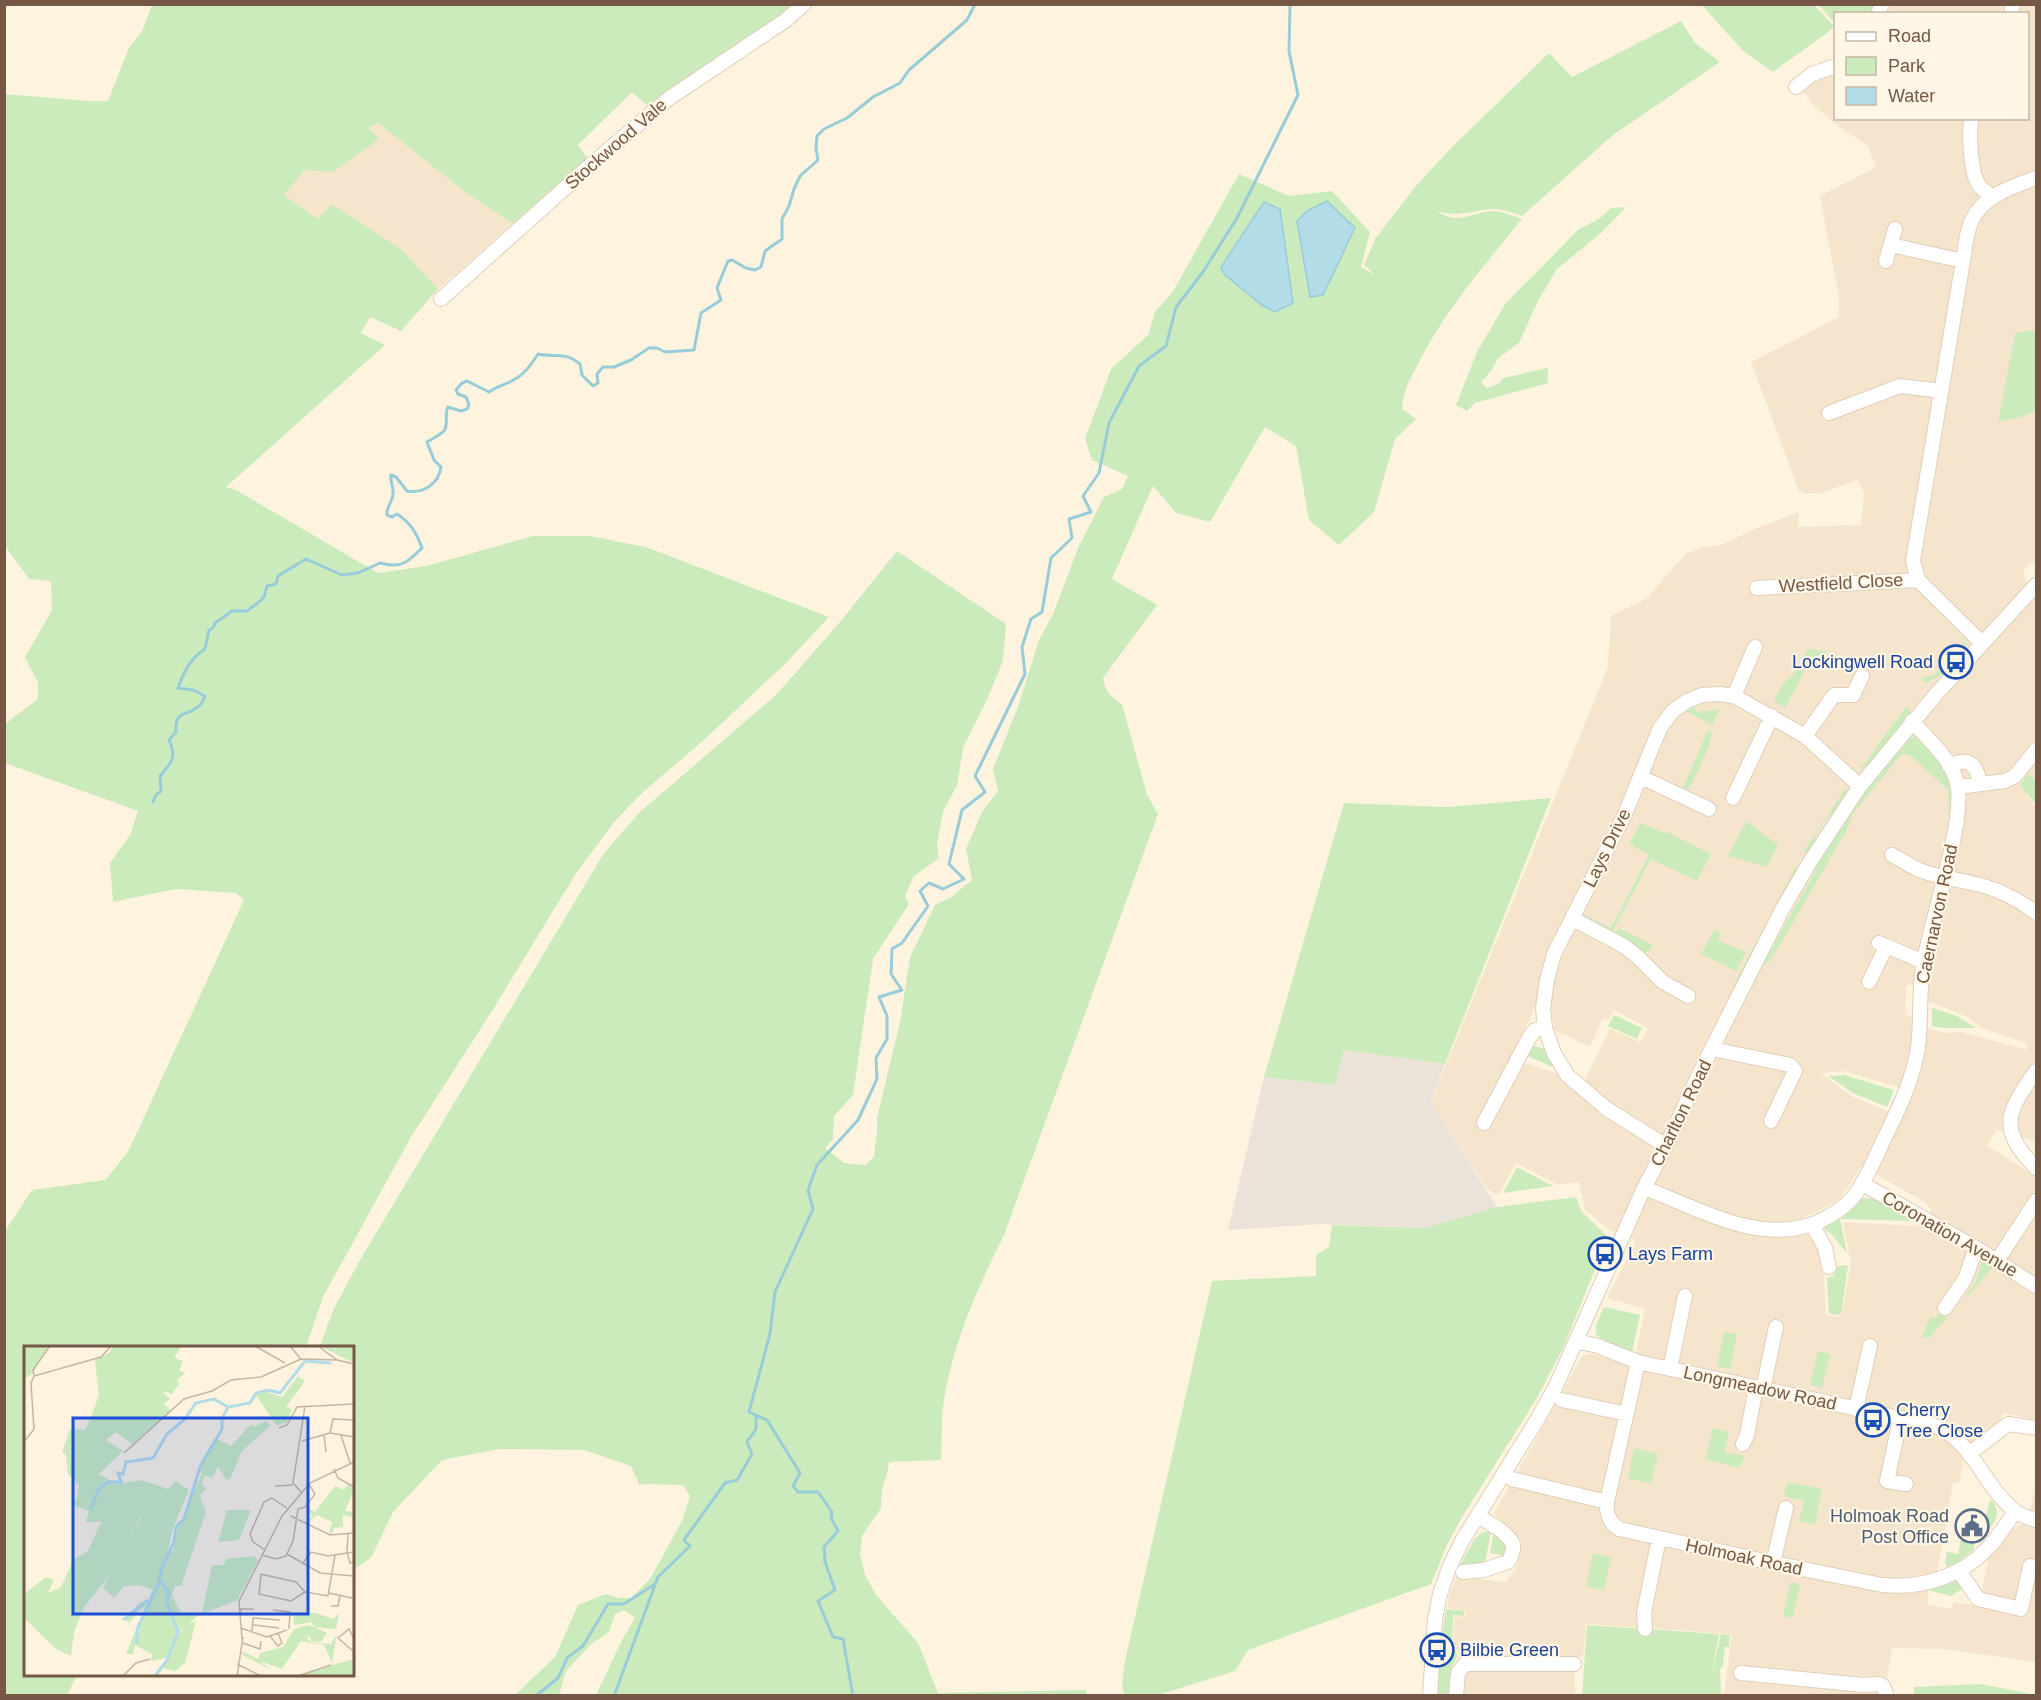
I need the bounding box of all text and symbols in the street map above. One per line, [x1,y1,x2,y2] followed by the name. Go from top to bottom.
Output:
[1834,12,2029,120] legend
[1888,26,1931,46] text: Road
[1888,56,1926,76] text: Park
[1888,86,1935,106] text: Water
[561,95,671,193] street label: Stockwood Vale
[1778,570,1904,596] street label: Westfield Close
[1938,644,1974,680] bus stop icon: Lockingwell Road
[1792,652,1933,672] place label: Lockingwell Road
[1579,805,1635,891] street label: Lays Drive
[1912,842,1962,986] street label: Caernarvon Road
[1647,1056,1715,1170] street label: Charlton Road
[1879,1187,2021,1281] street label: Coronation Avenue
[1587,1236,1623,1272] bus stop icon: Lays Farm
[1628,1244,1713,1264] place label: Lays Farm
[24,1346,354,1676] inset map
[1682,1362,1838,1414] street label: Longmeadow Road
[1896,1400,1983,1441] place label: Cherry Tree Close
[1855,1402,1891,1438] bus stop icon: Cherry Tree Close
[1830,1506,1949,1547] place label: Holmoak Road Post Office
[1954,1508,1990,1544] public building icon: Holmoak Road Post Office
[1684,1535,1804,1579] street label: Holmoak Road
[1419,1632,1455,1668] bus stop icon: Bilbie Green
[1460,1640,1559,1660] place label: Bilbie Green

